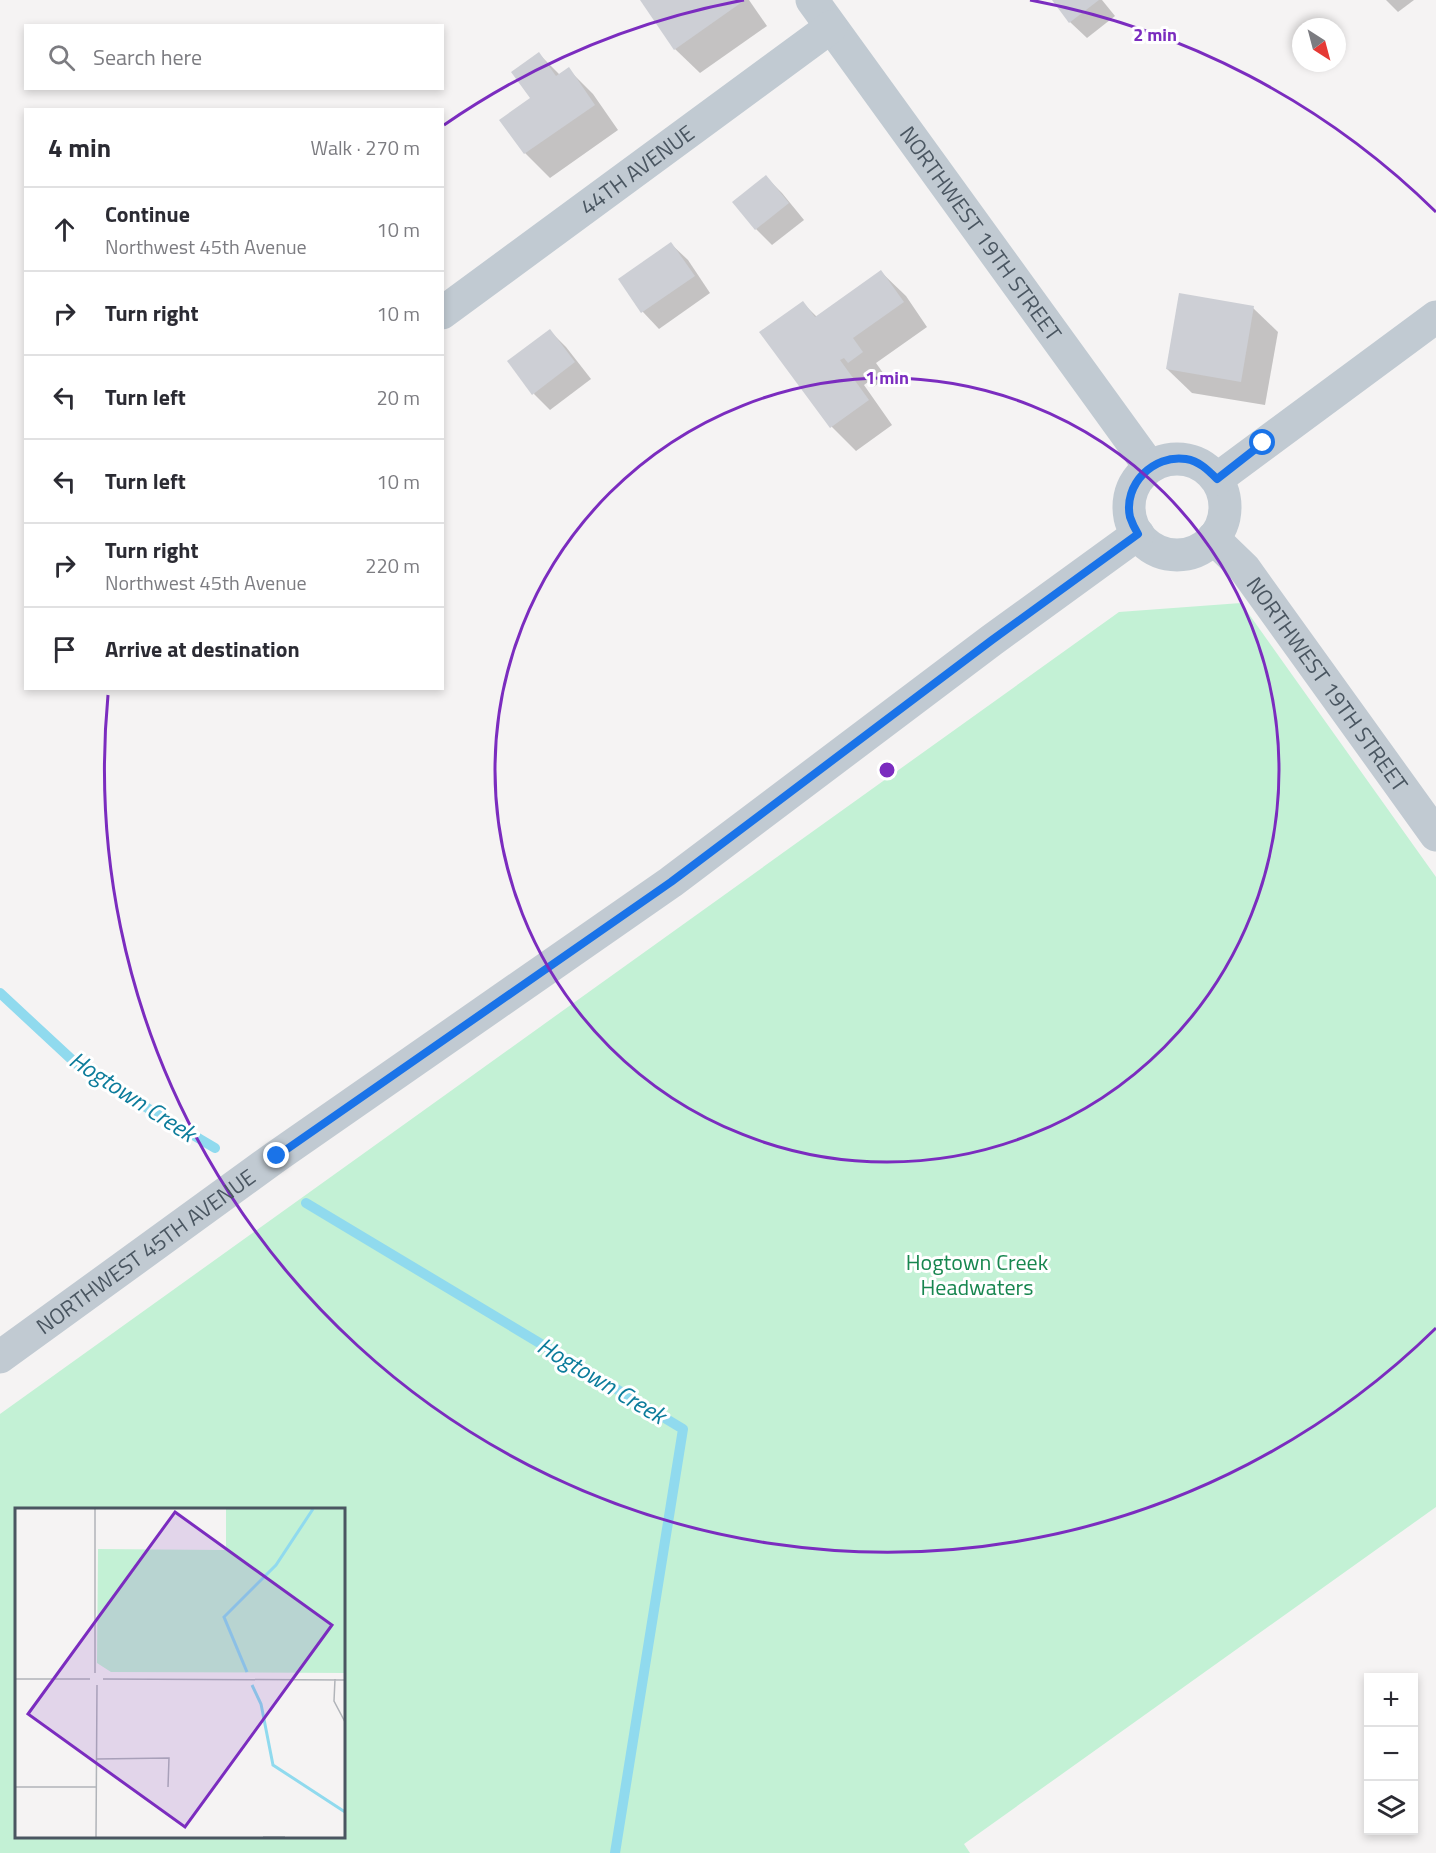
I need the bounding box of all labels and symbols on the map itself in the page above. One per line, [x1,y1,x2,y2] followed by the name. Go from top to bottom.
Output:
[1292,18,1346,72] north arrow
[1133,21,1177,48] text: 2 min
[573,116,701,223] street label: 44TH AVENUE
[891,119,1071,348] street label: NORTHWEST 19TH STREET
[865,364,909,391] text: 1 min
[1249,429,1275,455] route start
[1238,569,1417,799] street label: NORTHWEST 19TH STREET
[877,760,897,780] centre of rings
[63,1042,206,1152] water label: Hogtown Creek
[263,1142,289,1168] route end
[29,1160,262,1343] street label: NORTHWEST 45TH AVENUE
[906,1245,1049,1304] park label: Hogtown Creek Headwaters
[531,1327,676,1434] water label: Hogtown Creek
[15,1508,345,1838] inset map

